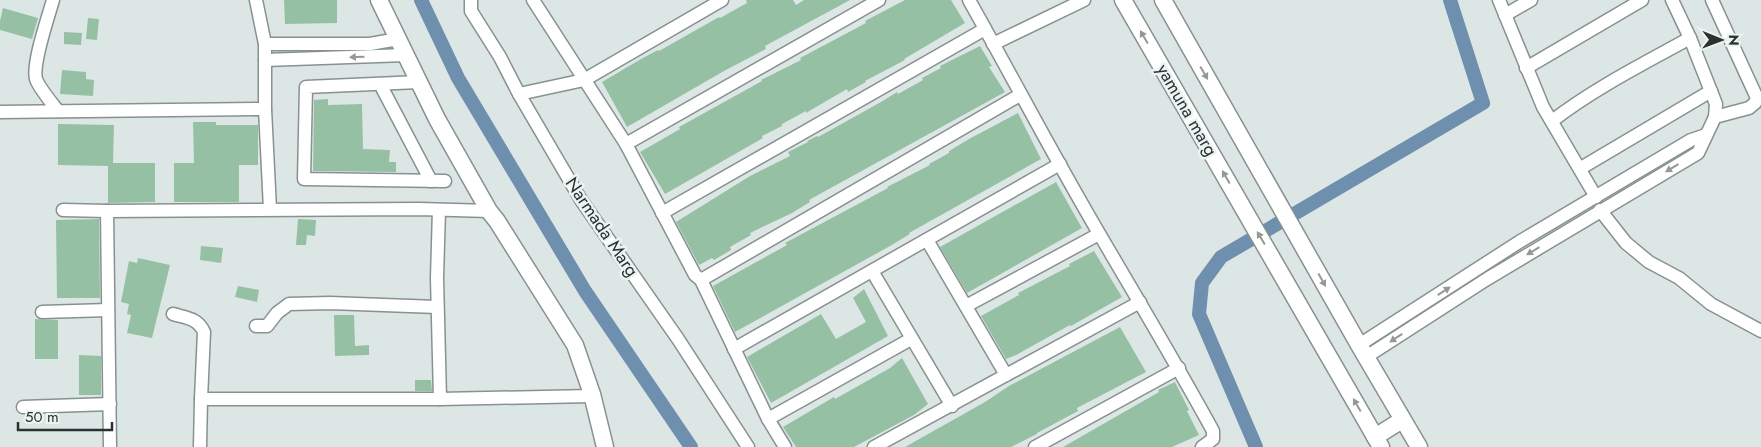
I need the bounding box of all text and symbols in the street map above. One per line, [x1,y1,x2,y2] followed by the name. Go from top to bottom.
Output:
[1696,15,1746,65] north arrow
[1140,30,1149,43] one-way arrow
[1724,34,1744,46] text: N
[349,53,365,61] one-way arrow
[1150,59,1224,161] street label: yamuna marg
[1200,65,1208,80] one-way arrow
[1666,163,1679,172] one-way arrow
[1221,171,1230,184] one-way arrow
[559,172,645,282] street label: Narmada Marg
[1257,232,1266,245] one-way arrow
[1526,247,1539,256] one-way arrow
[1318,273,1326,287] one-way arrow
[1437,286,1451,295] one-way arrow
[1389,333,1402,343] one-way arrow
[1352,398,1361,411] one-way arrow
[18,400,111,432] scale bar
[25,406,59,428] text: 50 m

